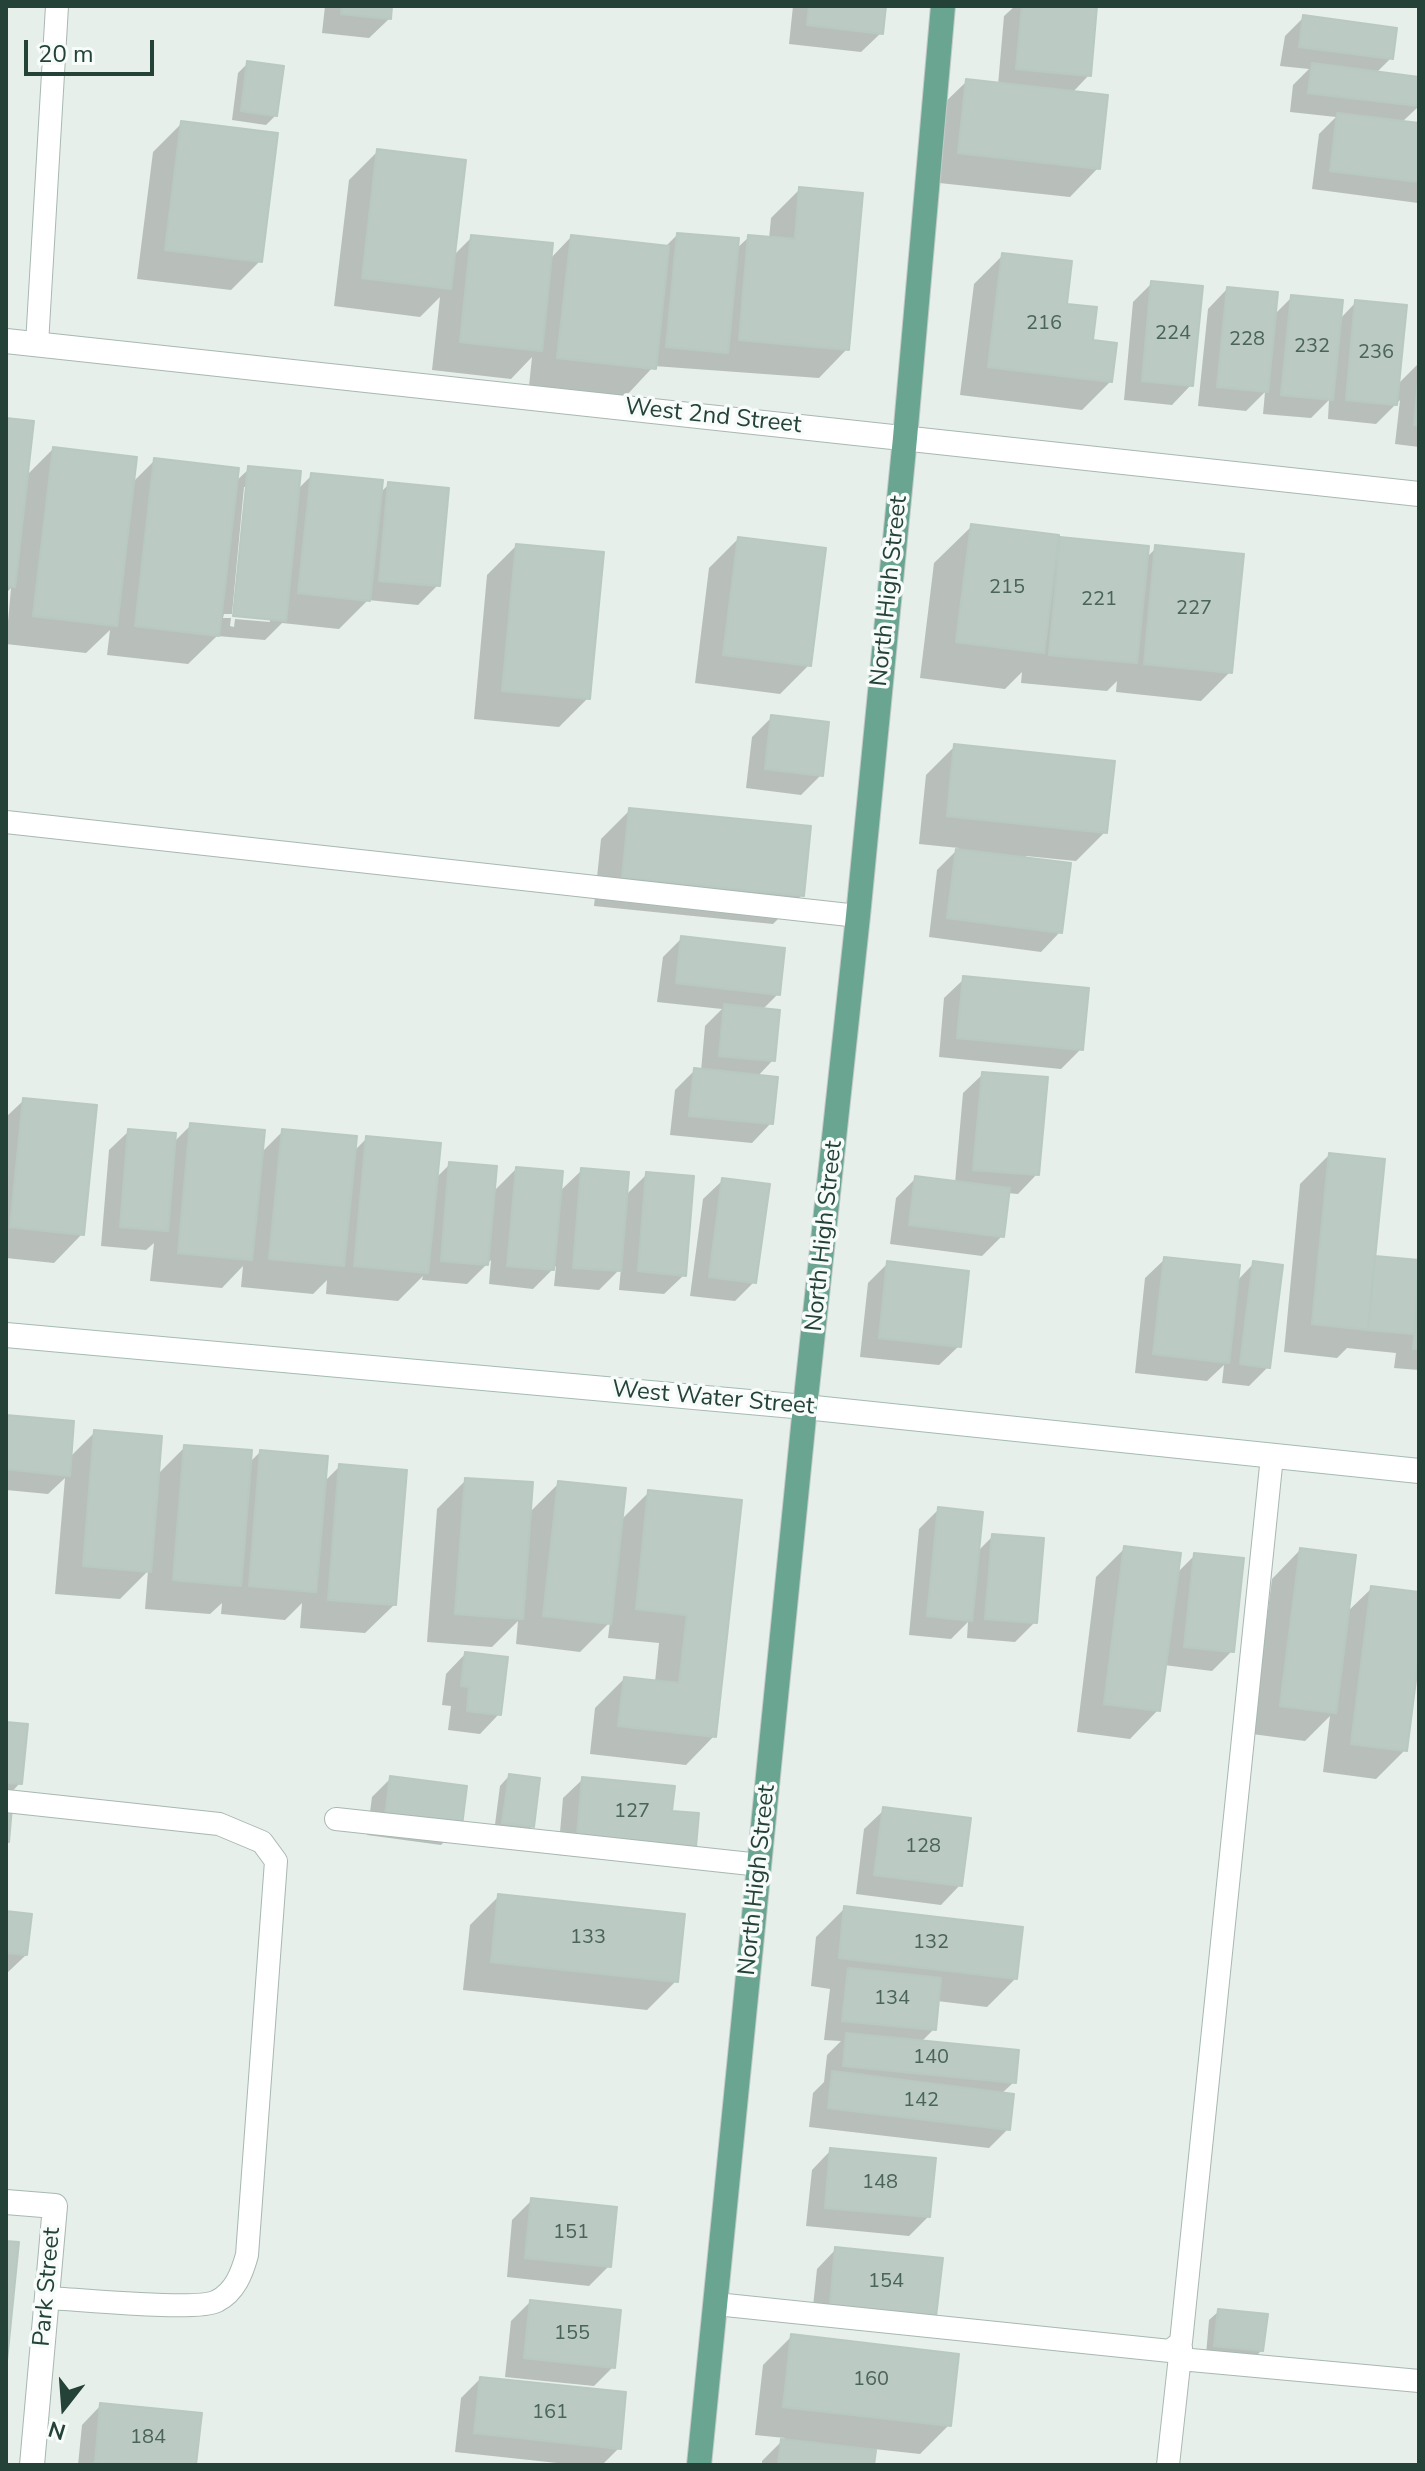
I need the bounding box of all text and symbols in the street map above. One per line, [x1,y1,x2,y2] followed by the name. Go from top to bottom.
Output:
[28,24,158,74] scale bar
[38,38,94,70] text: 20 m
[1026,312,1062,336] house number: 216
[1155,322,1191,346] house number: 224
[1229,328,1265,352] house number: 228
[1294,335,1330,359] house number: 232
[1358,341,1394,365] house number: 236
[623,393,803,441] street label: West 2nd Street
[866,494,914,688] street label: North High Street
[989,576,1025,600] house number: 215
[1081,588,1117,612] house number: 221
[1176,597,1212,621] house number: 227
[801,1139,849,1333] street label: North High Street
[611,1376,815,1422] street label: West Water Street
[734,1783,782,1977] street label: North High Street
[614,1800,650,1824] house number: 127
[905,1835,941,1859] house number: 128
[570,1926,606,1950] house number: 133
[913,1931,949,1955] house number: 132
[874,1987,910,2011] house number: 134
[913,2046,949,2070] house number: 140
[903,2089,939,2113] house number: 142
[862,2171,898,2195] house number: 148
[553,2221,589,2245] house number: 151
[28,2226,68,2348] street label: Park Street
[868,2270,904,2294] house number: 154
[554,2322,590,2346] house number: 155
[24,2367,104,2447] north arrow
[853,2368,889,2392] house number: 160
[532,2401,568,2425] house number: 161
[45,2413,69,2447] text: N
[130,2426,166,2450] house number: 184

